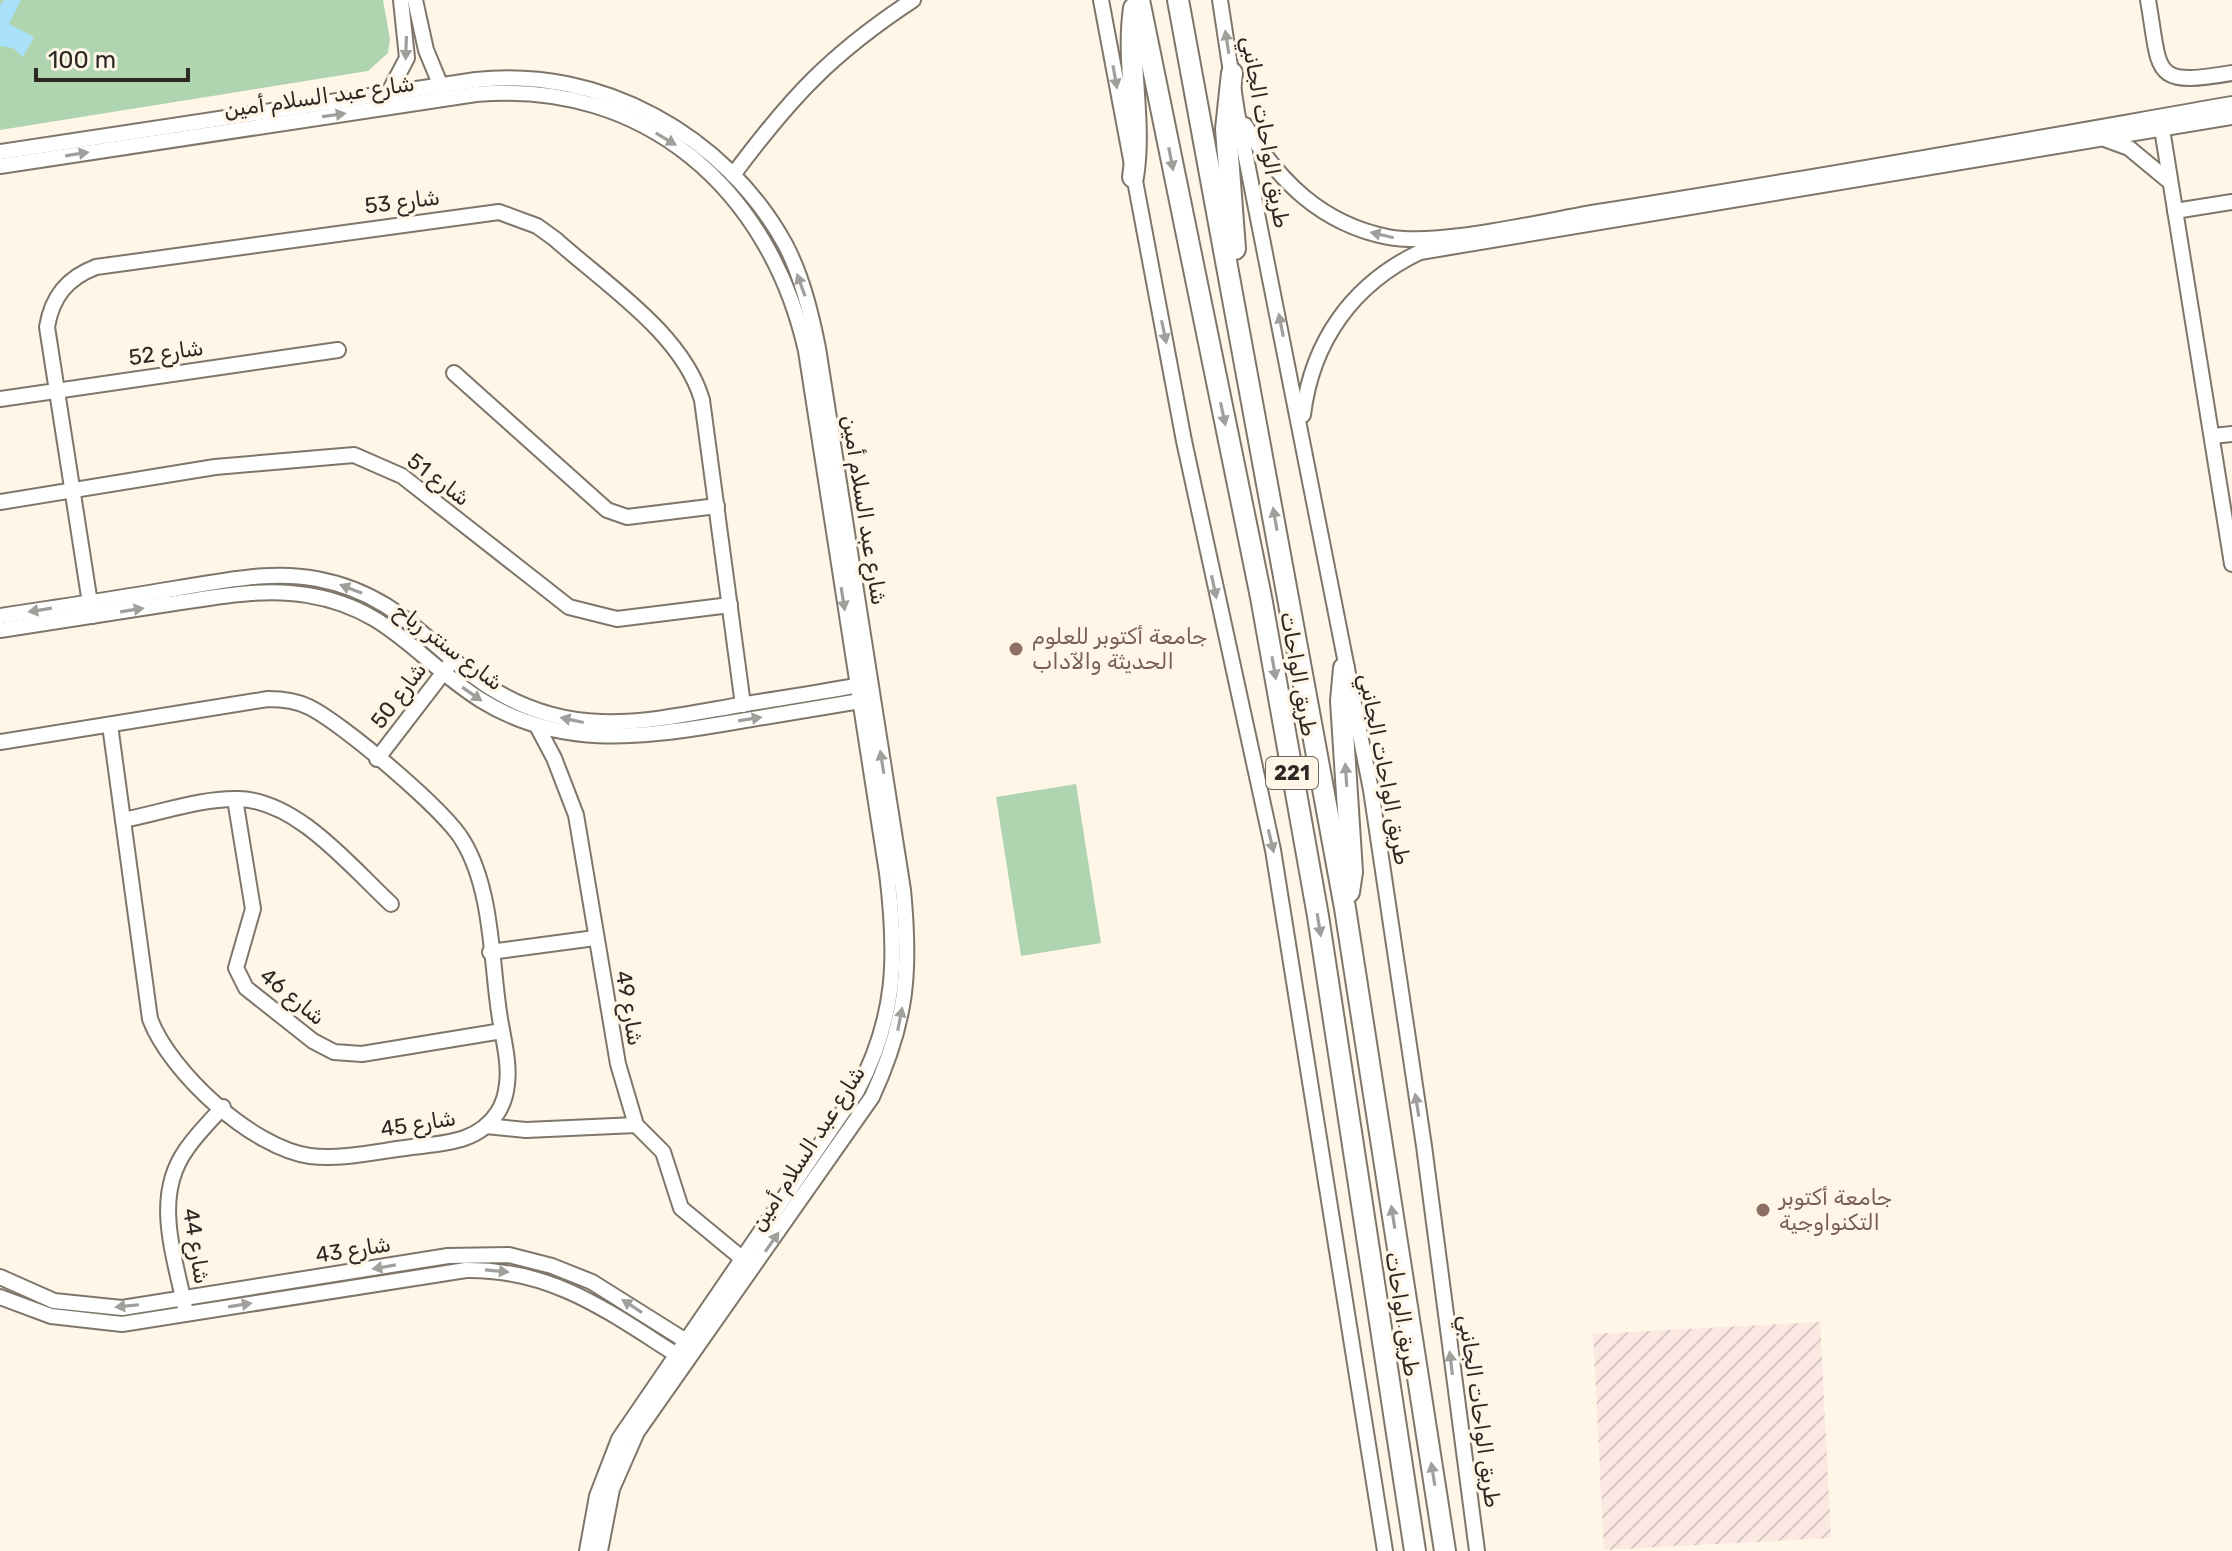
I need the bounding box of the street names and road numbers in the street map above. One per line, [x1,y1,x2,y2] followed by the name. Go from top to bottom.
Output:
[1232,34,1296,231] street label: طريق الواحات الجانبي
[222,70,416,125] street label: شارع عبد السلام أمين
[363,183,441,221] street label: شارع 53
[127,334,205,373] street label: شارع 52
[834,413,893,607] street label: شارع عبد السلام أمين
[401,447,475,513] street label: شارع 51
[388,597,509,698] street label: شارع سنتر رباح
[1274,610,1323,739] street label: طريق الواحات
[365,657,434,735] street label: شارع 50
[1350,671,1416,868] street label: طريق الواحات الجانبي
[1266,757,1318,789] road number: 221
[253,962,331,1032] street label: شارع 46
[608,968,649,1048] street label: شارع 49
[744,1060,873,1237] street label: شارع عبد السلام أمين
[378,1104,458,1145] street label: شارع 45
[175,1206,216,1286] street label: شارع 44
[313,1230,393,1271] street label: شارع 43
[1379,1250,1426,1378] street label: طريق الواحات
[1450,1313,1506,1510] street label: طريق الواحات الجانبي

